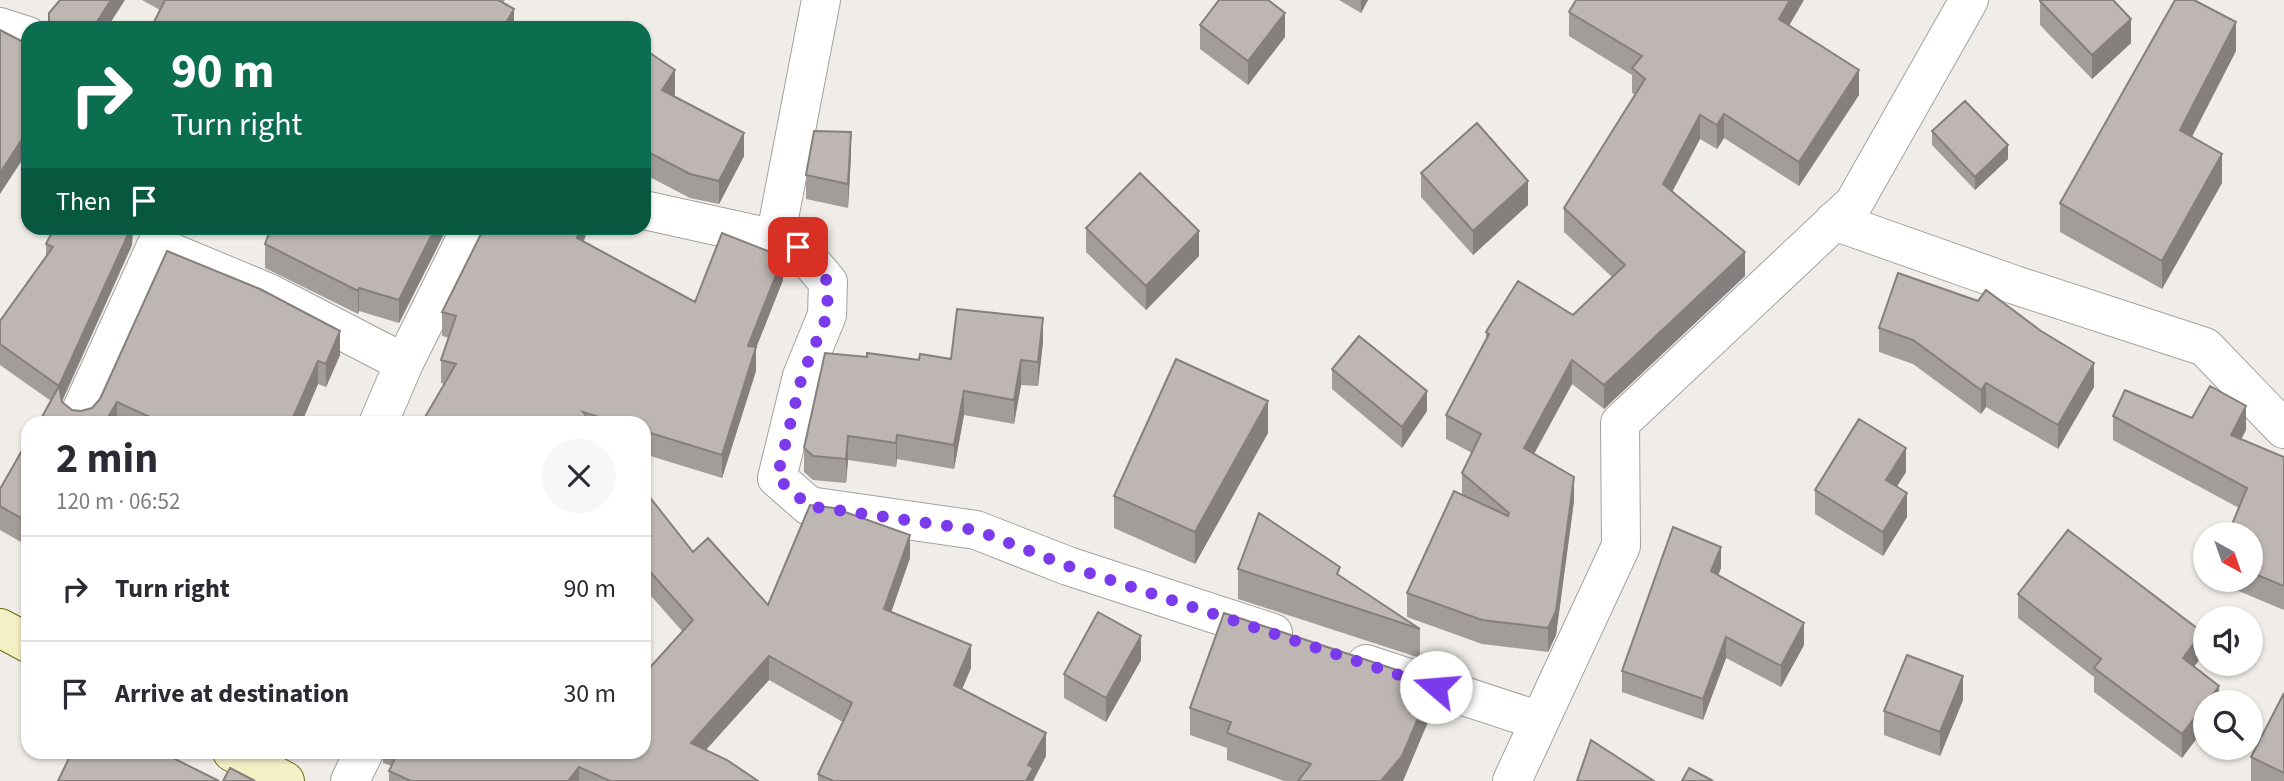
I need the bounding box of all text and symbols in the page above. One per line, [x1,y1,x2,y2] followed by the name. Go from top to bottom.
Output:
[171,37,275,107] text: 90 m
[56,49,147,140] icon: right
[171,102,302,148] text: Turn right
[125,182,163,220] icon: arrive
[56,183,111,220] text: Then
[768,217,828,277] pin
[779,228,817,266] icon: arrive
[56,429,158,489] text: 2 min
[542,439,616,513] button: close
[56,485,180,518] text: 120 m · 06:52
[2193,522,2263,592] north arrow
[2193,522,2263,760] map controls
[56,570,94,608] icon: right
[115,570,230,607] text: Turn right
[563,570,616,607] text: 90 m
[2193,606,2263,676] button: sound
[1399,650,1473,724] position arrow
[56,675,94,713] icon: arrive
[115,675,349,712] text: Arrive at destination
[563,675,616,712] text: 30 m
[2193,690,2263,760] button: search

